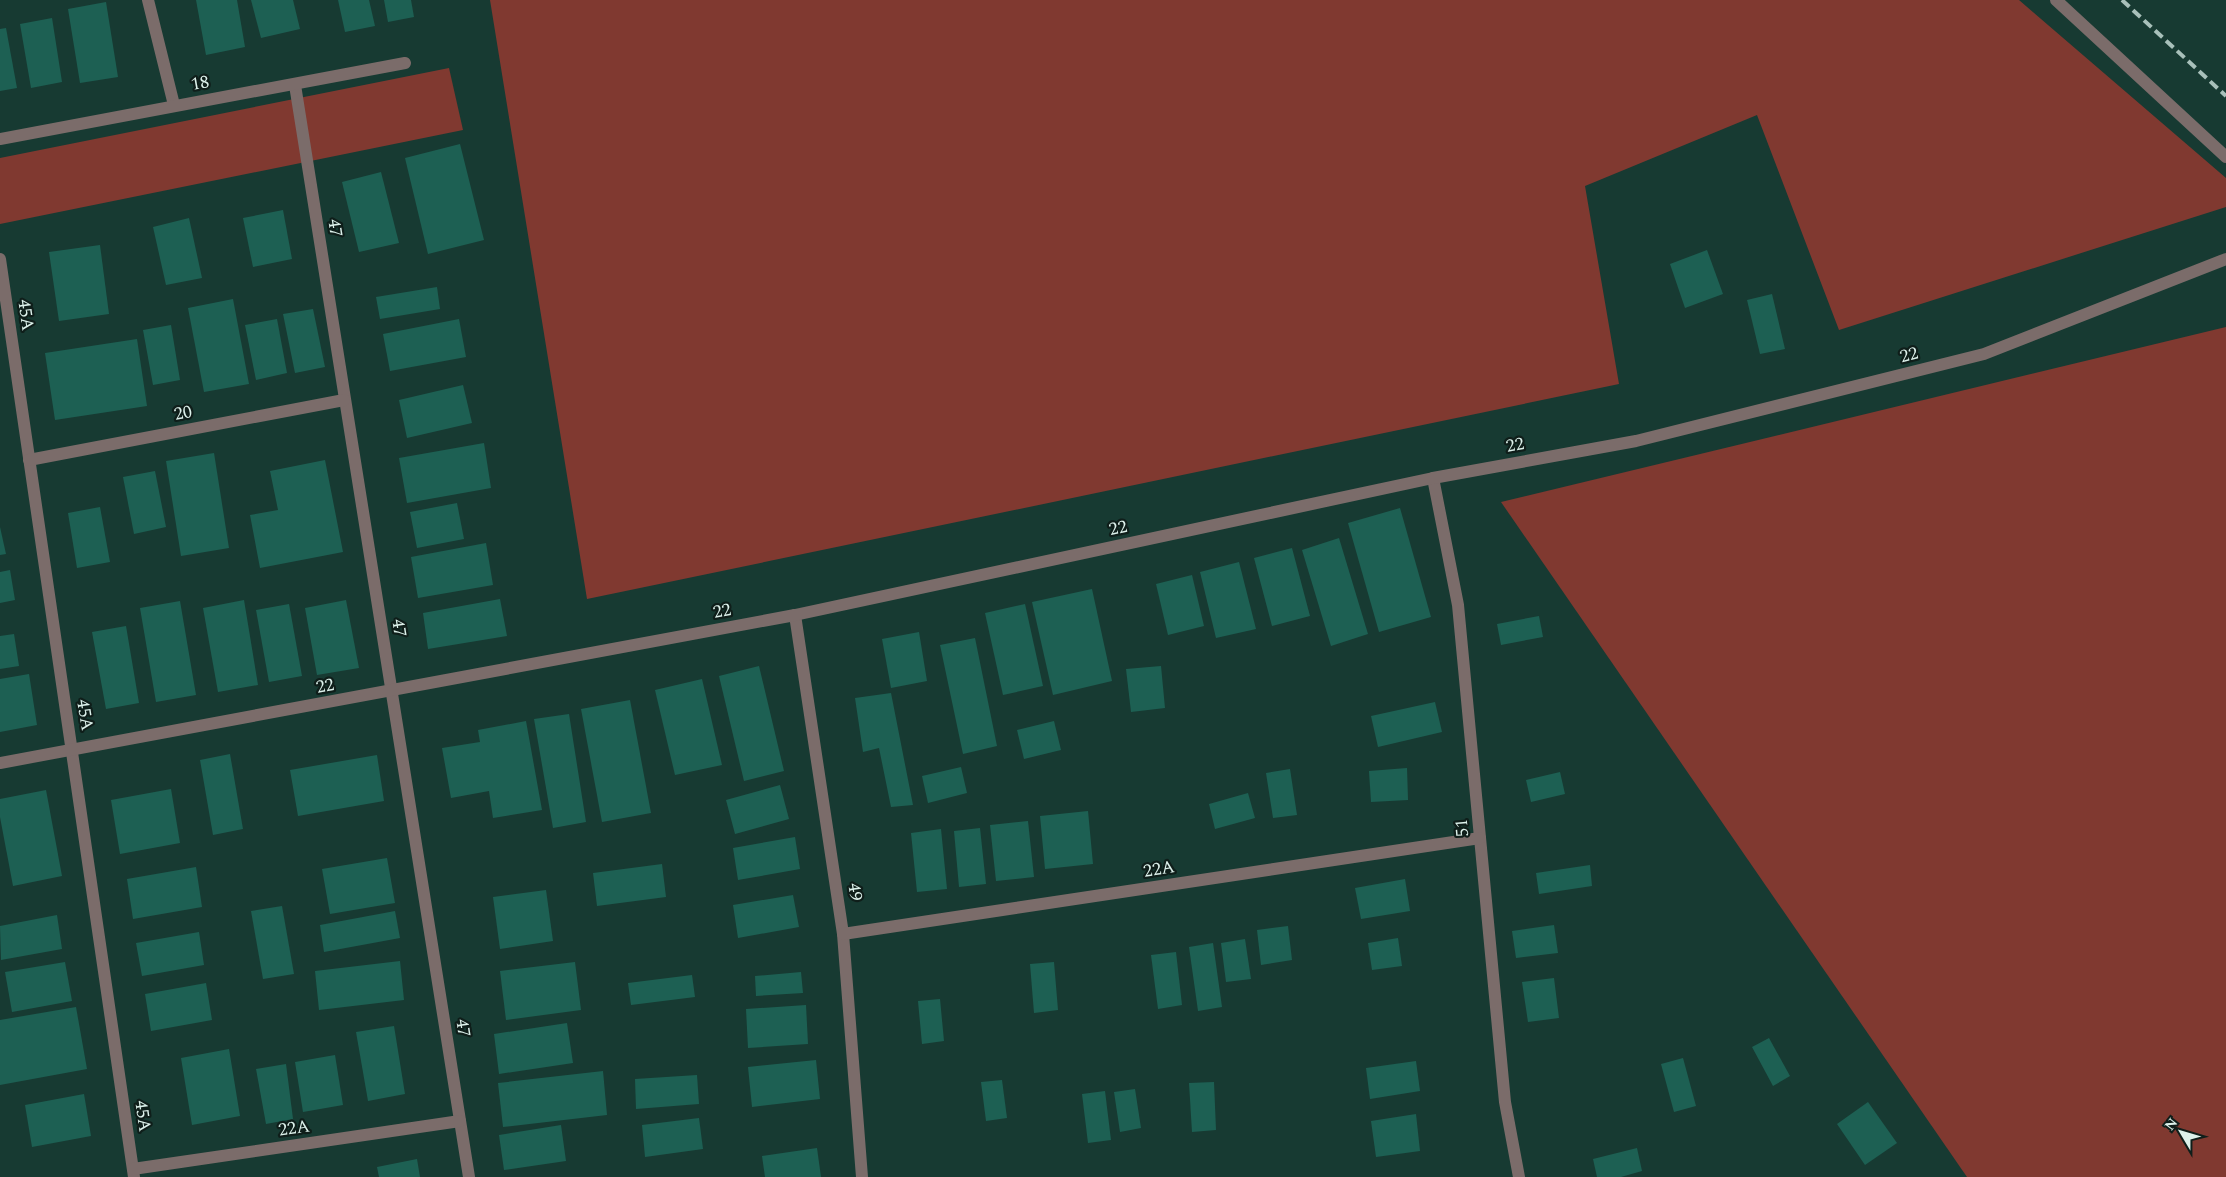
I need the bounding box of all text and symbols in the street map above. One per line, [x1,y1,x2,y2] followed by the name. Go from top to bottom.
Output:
[189,68,211,98] street label: 18
[320,217,350,239] street label: 47
[10,298,42,332] street label: 45A
[1897,340,1921,370] street label: 22
[172,398,194,428] street label: 20
[1504,430,1526,460] street label: 22
[1106,513,1130,543] street label: 22
[711,596,733,626] street label: 22
[384,617,414,639] street label: 47
[314,671,336,701] street label: 22
[69,697,101,733] street label: 45A
[1448,818,1476,838] street label: 51
[1141,853,1177,885] street label: 22A
[840,881,870,903] street label: 49
[448,1017,478,1039] street label: 47
[127,1099,159,1133] street label: 45A
[2156,1107,2206,1157] north arrow
[277,1112,311,1144] street label: 22A
[2159,1113,2183,1135] text: N

